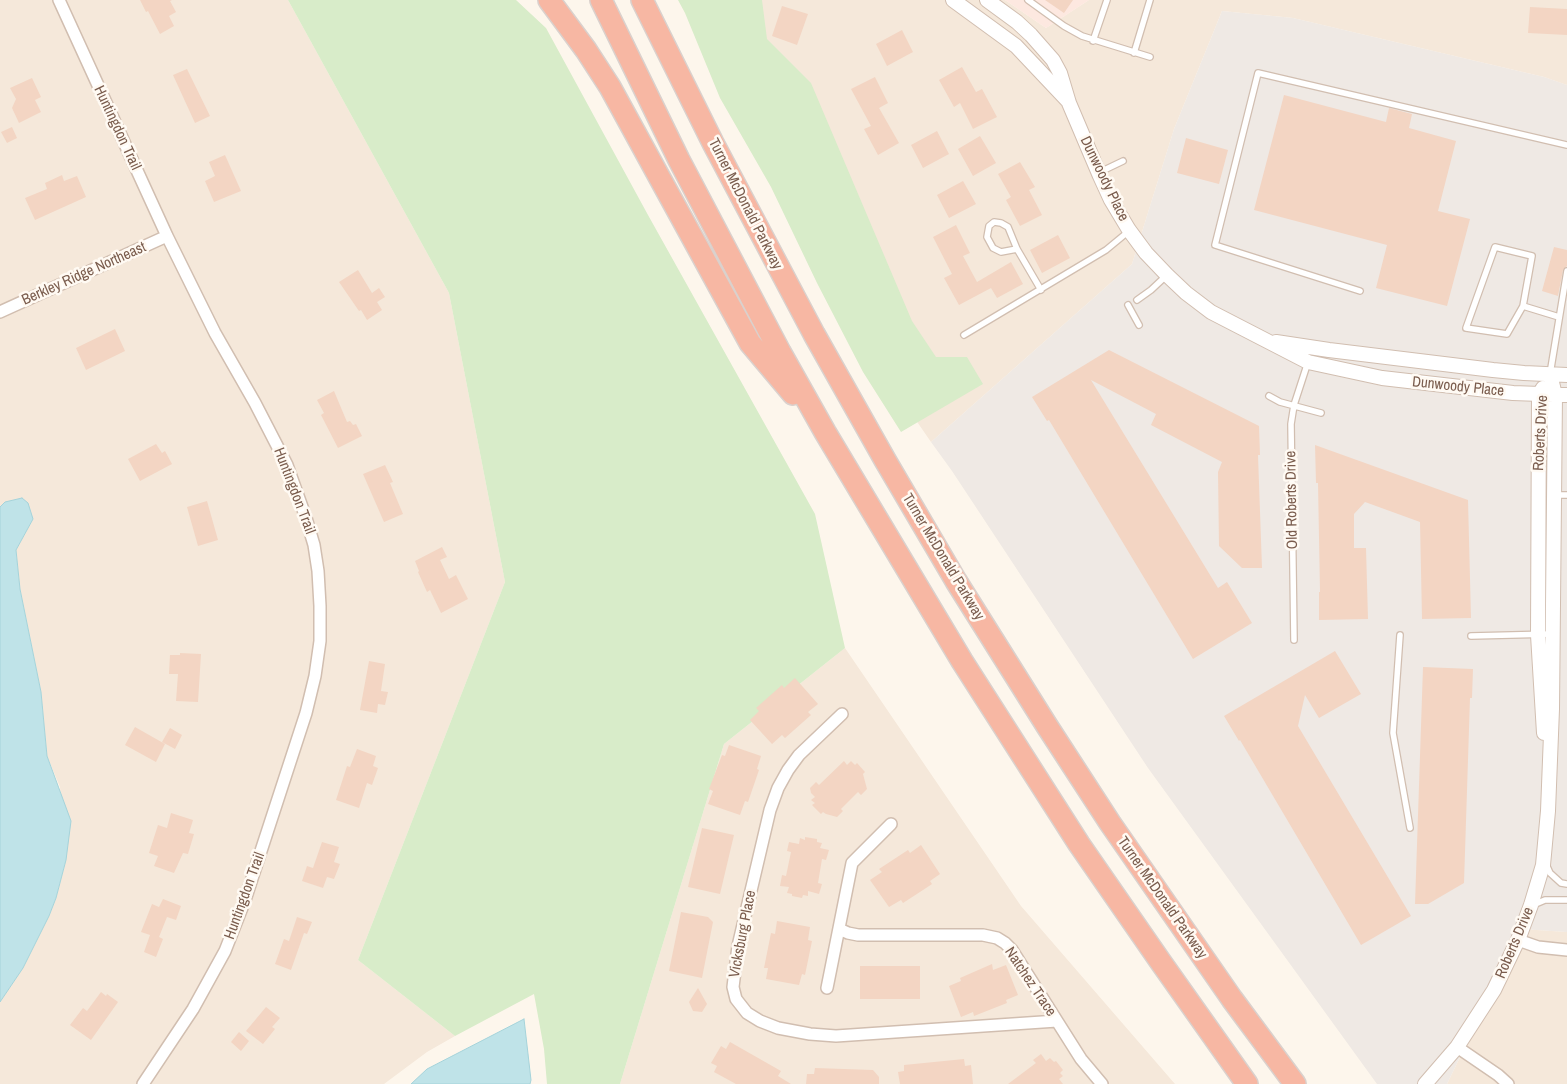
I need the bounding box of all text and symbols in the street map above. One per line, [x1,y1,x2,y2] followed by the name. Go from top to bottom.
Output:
[90,83,144,173] street label: Huntingdon Trail
[1076,134,1132,224] street label: Dunwoody Place
[704,136,786,272] street label: Turner McDonald Parkway
[19,239,149,309] street label: Berkley Ridge Northeast
[1411,373,1505,401] street label: Dunwoody Place
[1530,395,1552,471] street label: Roberts Drive
[269,445,319,537] street label: Huntingdon Trail
[1282,451,1302,549] street label: Old Roberts Drive
[898,490,988,624] street label: Turner McDonald Parkway
[1113,834,1211,962] street label: Turner McDonald Parkway
[221,850,269,942] street label: Huntingdon Trail
[726,889,760,979] street label: Vicksburg Place
[1492,905,1538,981] street label: Roberts Drive
[1000,944,1060,1020] street label: Natchez Trace

